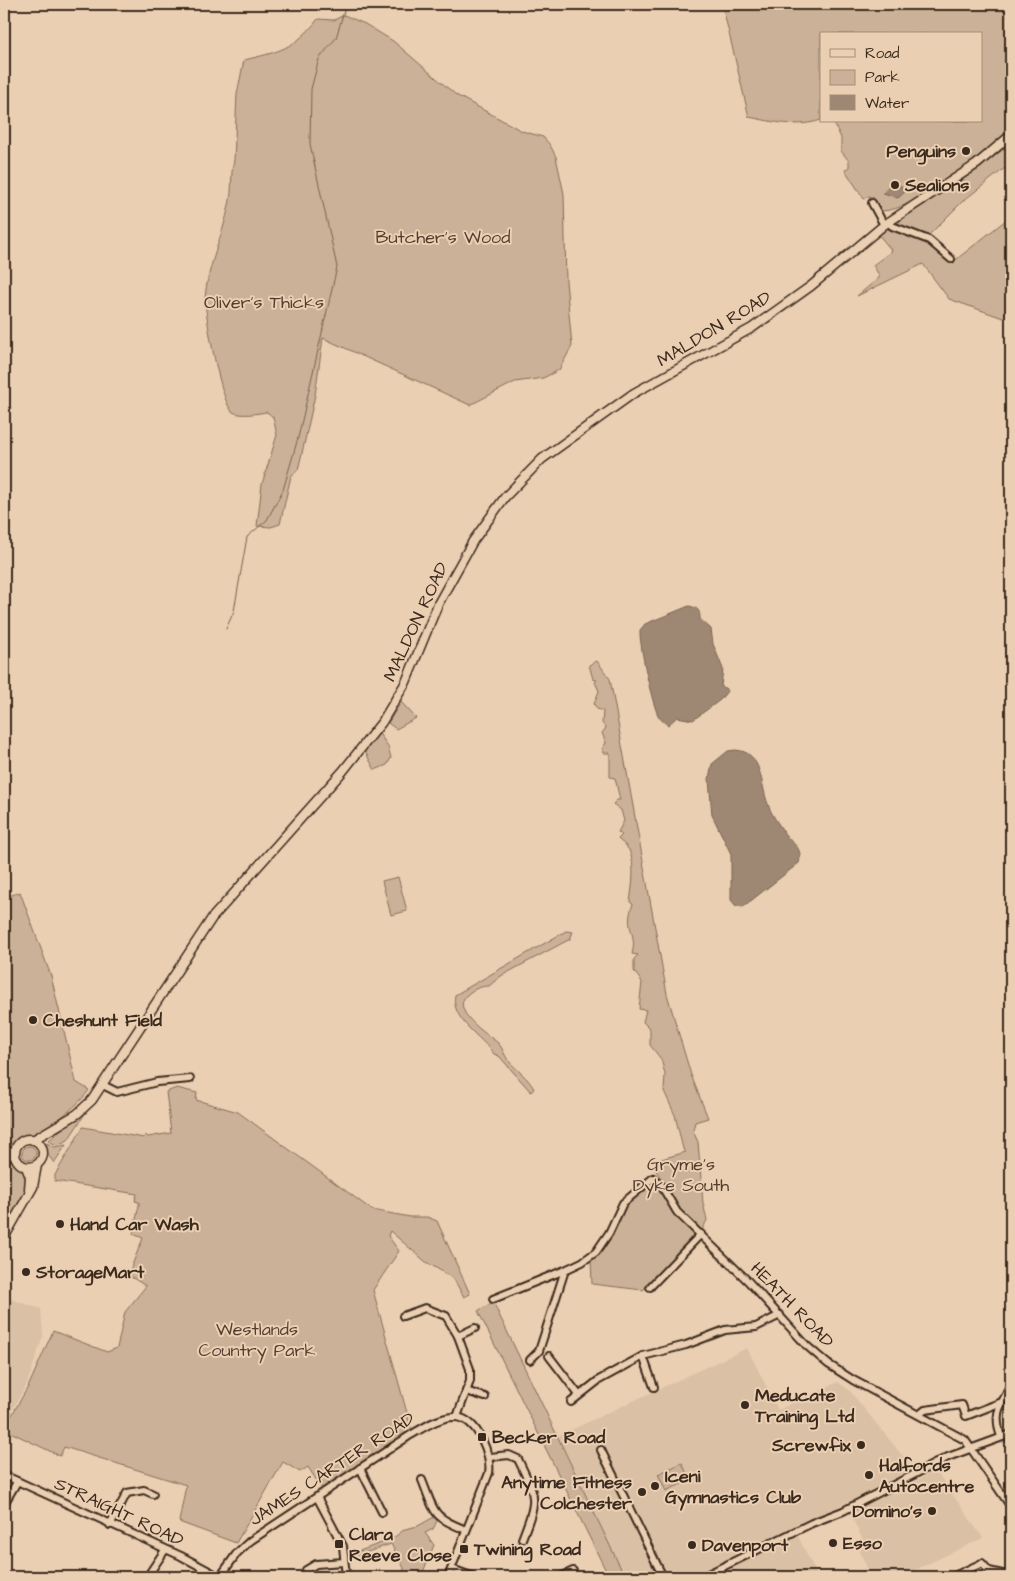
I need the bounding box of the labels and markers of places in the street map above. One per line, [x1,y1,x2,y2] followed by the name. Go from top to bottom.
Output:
[887,139,956,165] place label: Penguins
[960,145,972,157] marker: Penguins
[904,173,969,198] place label: Sealions
[889,179,901,191] marker: Sealions
[43,1008,163,1033] place label: Cheshunt Field
[27,1014,39,1026] marker: Cheshunt Field
[70,1212,200,1237] place label: Hand Car Wash
[54,1218,66,1230] marker: Hand Car Wash
[35,1260,145,1286] place label: StorageMart
[20,1266,32,1278] marker: StorageMart
[754,1383,855,1430] place label: Meducate Training Ltd
[739,1399,751,1411] marker: Meducate Training Ltd
[492,1425,606,1450] place label: Becker Road
[476,1431,488,1443] marker: Becker Road
[771,1433,852,1458] place label: Screwfix
[855,1439,867,1451] marker: Screwfix
[879,1453,974,1499] place label: Halfords Autocentre
[665,1464,802,1511] place label: Iceni Gymnastics Club
[863,1469,875,1481] marker: Halfords Autocentre
[501,1470,632,1516] place label: Anytime Fitness Colchester
[649,1480,661,1492] marker: Iceni Gymnastics Club
[636,1486,648,1498] marker: Anytime Fitness Colchester
[852,1499,922,1524] place label: Domino's
[926,1505,938,1517] marker: Domino's
[349,1522,452,1568] place label: Clara Reeve Close
[843,1531,883,1556] place label: Esso
[702,1533,789,1558] place label: Davenport
[473,1537,582,1563] place label: Twining Road
[827,1537,839,1549] marker: Esso
[333,1538,345,1550] marker: Clara Reeve Close
[686,1539,698,1551] marker: Davenport
[458,1543,470,1555] marker: Twining Road

